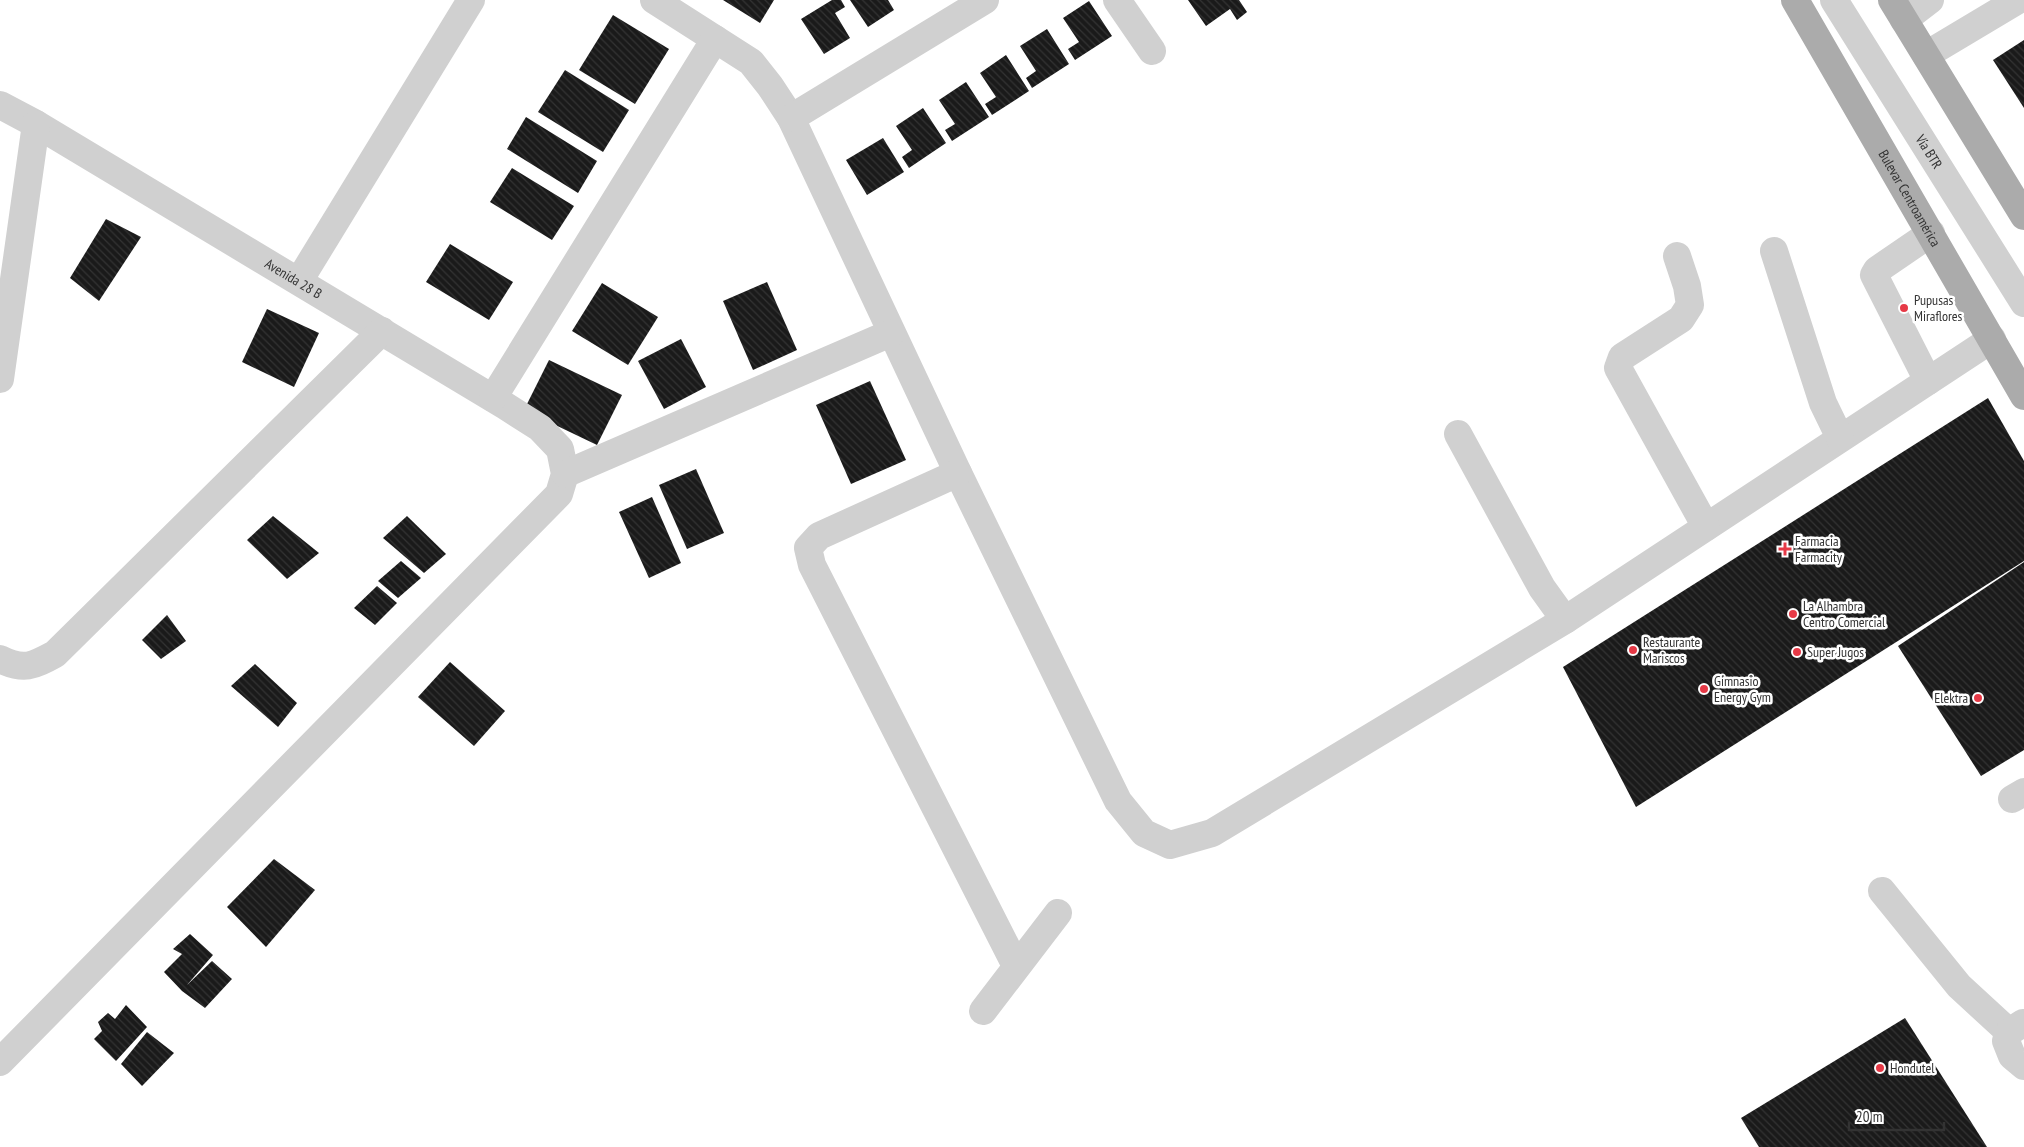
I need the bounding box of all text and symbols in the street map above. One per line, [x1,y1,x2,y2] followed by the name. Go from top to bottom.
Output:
[1911,130,1947,172] street label: Vía BTR
[1875,147,1945,250] street label: Bulevar Centroamérica
[262,255,325,303] street label: Avenida 28 B
[1914,291,1963,325] place label: Pupusas Miraflores
[1898,302,1910,314] marker: Pupusas Miraflores
[1795,532,1843,566] place label: Farmacia Farmacity
[1779,543,1791,555] marker: Farmacia Farmacity
[1803,597,1886,631] place label: La Alhambra Centro Comercial
[1787,608,1799,620] marker: La Alhambra Centro Comercial
[1643,633,1701,667] place label: Restaurante Mariscos
[1807,643,1864,661] place label: Super Jugos
[1627,644,1639,656] marker: Restaurante Mariscos
[1791,646,1803,658] marker: Super Jugos
[1714,672,1771,706] place label: Gimnasio Energy Gym
[1698,683,1710,695] marker: Gimnasio Energy Gym
[1934,689,1968,707] place label: Elektra
[1972,692,1984,704] marker: Elektra
[1890,1059,1935,1077] place label: Hondutel
[1874,1062,1886,1074] marker: Hondutel
[1849,1100,1944,1132] scale bar
[1856,1107,1882,1126] text: 20 m

